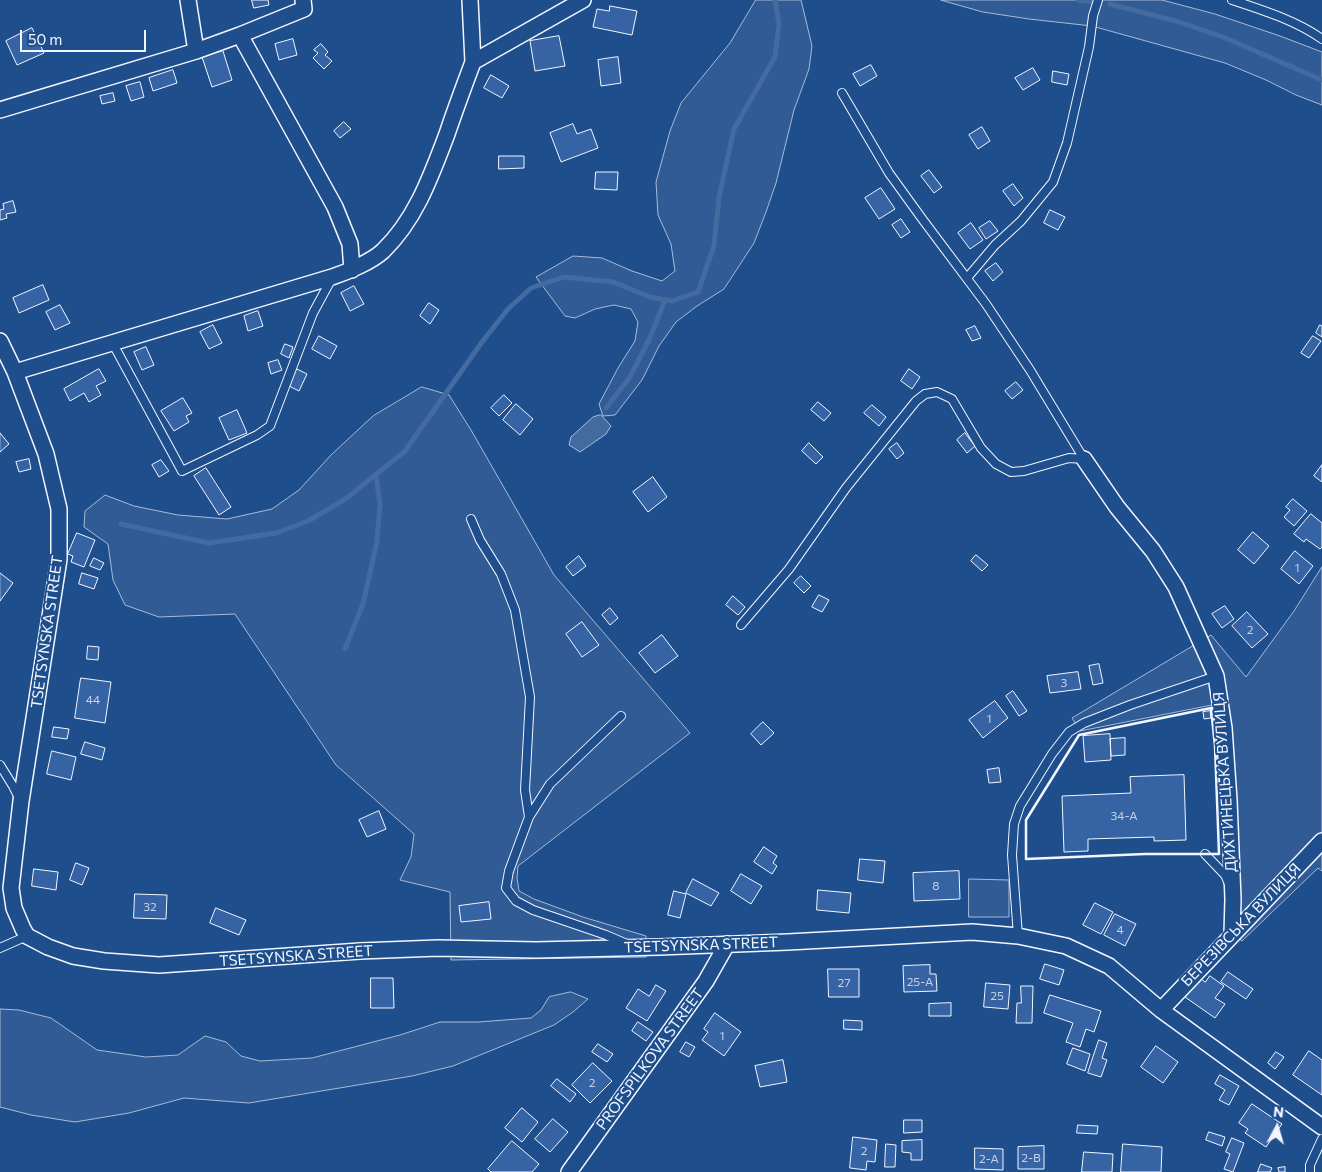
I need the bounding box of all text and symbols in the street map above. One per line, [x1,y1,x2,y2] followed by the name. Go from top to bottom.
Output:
[22,20,149,52] scale bar
[28,30,62,48] text: 50 m
[27,554,67,710] street label: TSETSYNSKA STREET
[1294,561,1300,575] house number: 1
[1247,623,1253,637] house number: 2
[1061,676,1067,690] house number: 3
[1210,691,1240,873] street label: ДИХТИНЕЦЬКА ВУЛИЦЯ
[86,693,100,707] house number: 44
[986,712,992,726] house number: 1
[1110,809,1138,823] house number: 34-А
[1177,860,1305,990] street label: БЕРЕЗІВСЬКА ВУЛИЦЯ
[932,879,940,893] house number: 8
[143,900,157,914] house number: 32
[1116,923,1124,937] house number: 4
[624,933,778,957] street label: TSETSYNSKA STREET
[218,942,374,970] street label: TSETSYNSKA STREET
[907,975,933,989] house number: 25-А
[838,976,850,990] house number: 27
[593,985,707,1133] street label: PROFSPILKOVA STREET
[990,989,1004,1003] house number: 25
[719,1029,725,1043] house number: 1
[589,1076,595,1090] house number: 2
[1252,1102,1302,1152] north arrow
[1273,1103,1285,1121] text: N
[861,1144,867,1158] house number: 2
[1021,1151,1041,1165] house number: 2-В
[979,1152,999,1166] house number: 2-А

